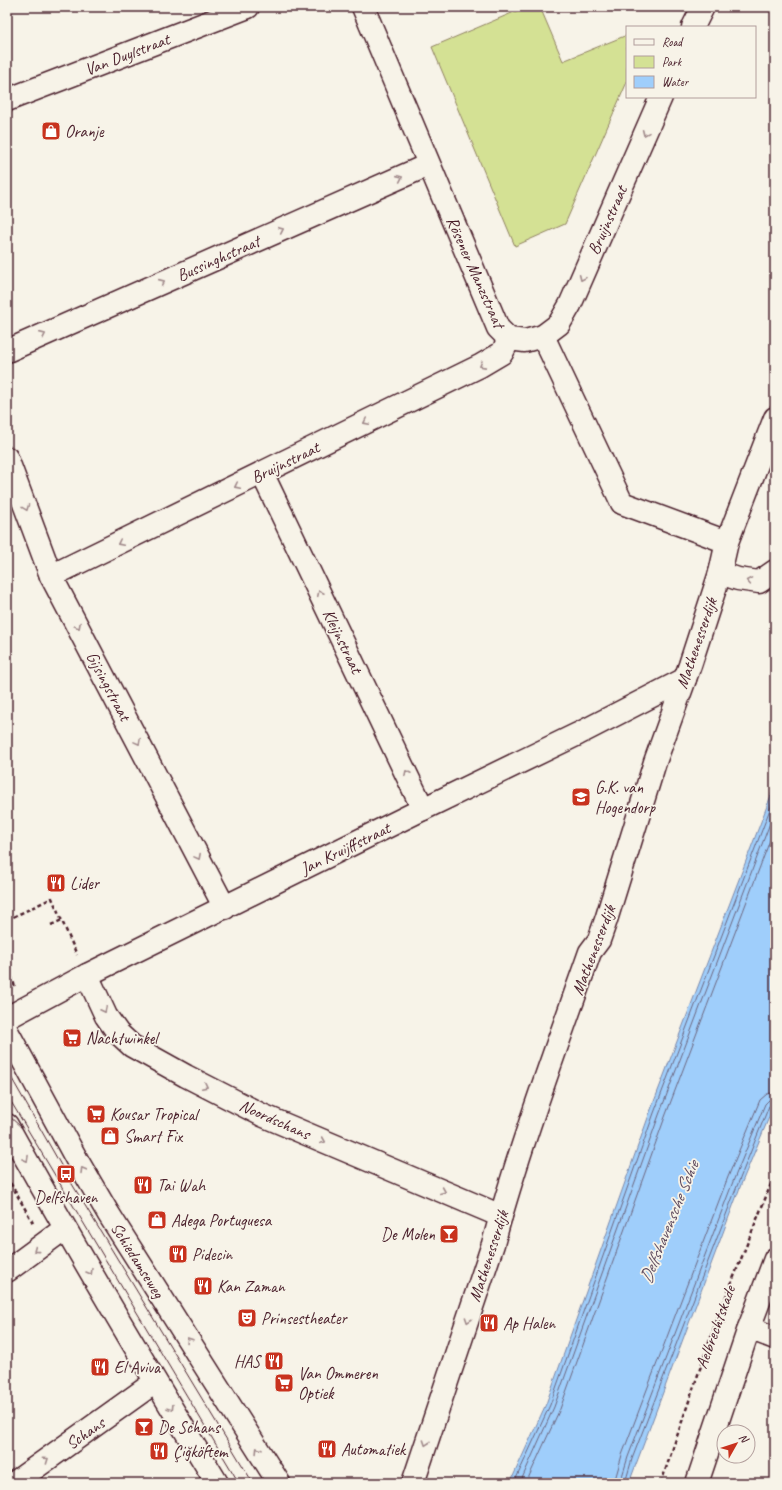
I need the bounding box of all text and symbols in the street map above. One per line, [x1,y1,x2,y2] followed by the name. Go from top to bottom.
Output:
[626,26,756,98] legend
[82,28,175,80] street label: Van Duylstraat
[662,34,684,50] text: Road
[662,54,683,70] text: Park
[662,74,690,90] text: Water
[40,120,62,142] shop icon: Oranje
[65,121,105,142] place label: Oranje
[642,129,650,136] one-way arrow
[395,175,403,183] one-way arrow
[583,180,633,258] street label: Bruijnstraat
[442,213,510,333] street label: Rösener Manzstraat
[276,227,284,235] one-way arrow
[173,230,265,286] street label: Bussinghstraat
[579,273,587,281] one-way arrow
[158,279,165,287] one-way arrow
[38,332,46,340] one-way arrow
[479,360,486,367] one-way arrow
[362,418,370,425] one-way arrow
[248,436,325,488] street label: Bruijnstraat
[233,481,241,489] one-way arrow
[21,504,29,511] one-way arrow
[116,538,124,546] one-way arrow
[746,577,752,586] one-way arrow
[317,590,325,597] one-way arrow
[671,593,722,691] street label: Mathenesserdijk
[318,606,368,679] street label: Kleijnstraat
[73,622,80,630] one-way arrow
[82,648,137,727] street label: Gijsingstraat
[133,737,141,745] one-way arrow
[404,770,412,778] one-way arrow
[595,777,657,818] place label: G.K. van Hogendorp
[570,786,592,808] school or university icon: G.K. van Hogendorp
[296,817,396,880] street label: Jan Kruijffstraat
[193,853,201,860] one-way arrow
[45,872,67,894] restaurant icon: Lider
[70,873,101,894] place label: Lider
[567,901,621,998] street label: Mathenesserdijk
[99,1006,107,1013] one-way arrow
[61,1027,83,1049] supermarket icon: Nachtwinkel
[86,1028,160,1049] place label: Nachtwinkel
[201,1081,209,1089] one-way arrow
[236,1095,315,1145] street label: Noordschans
[85,1103,107,1125] supermarket icon: Kousar Tropical
[110,1104,201,1125] place label: Kousar Tropical
[99,1125,121,1147] shop icon: Smart Fix
[124,1126,183,1147] place label: Smart Fix
[320,1136,327,1144] one-way arrow
[21,1155,28,1163] one-way arrow
[635,1155,705,1286] water label: Delfshavensche Schie
[55,1163,77,1185] bus stop icon: Delfshaven
[81,1167,88,1174] one-way arrow
[132,1174,154,1196] restaurant icon: Tai Wah
[157,1175,206,1196] place label: Tai Wah
[35,1187,99,1208] place label: Delfshaven
[439,1187,446,1195] one-way arrow
[464,1206,514,1304] street label: Mathenesserdijk
[146,1209,168,1231] shop icon: Adega Portuguesa
[171,1210,273,1231] place label: Adega Portuguesa
[106,1219,170,1303] street label: Schiedamseweg
[438,1223,460,1245] bar icon: De Molen
[381,1224,435,1245] place label: De Molen
[167,1243,189,1265] restaurant icon: Pidecin
[192,1244,234,1265] place label: Pidecin
[33,1245,40,1252] one-way arrow
[86,1268,93,1275] one-way arrow
[192,1275,214,1297] restaurant icon: Kan Zaman
[217,1276,286,1297] place label: Kan Zaman
[691,1281,741,1371] street label: Aelbrechtskade
[236,1307,258,1329] theatre icon: Prinsestheater
[261,1308,348,1329] place label: Prinsestheater
[478,1312,500,1334] restaurant icon: Ap Halen
[503,1313,556,1334] place label: Ap Halen
[464,1316,472,1323] one-way arrow
[186,1337,194,1344] one-way arrow
[263,1350,285,1372] restaurant icon: HAS
[234,1351,263,1372] place label: HAS
[89,1356,111,1378] restaurant icon: El Aviva
[114,1357,161,1378] place label: El Aviva
[298,1363,378,1404] place label: Van Ommeren Optiek
[273,1372,295,1394] supermarket icon: Van Ommeren Optiek
[166,1404,174,1411] one-way arrow
[62,1411,111,1454] street label: Schans
[133,1416,155,1438] bar icon: De Schans
[158,1417,222,1438] place label: De Schans
[716,1424,756,1464] north arrow
[736,1431,753,1446] text: N
[316,1438,338,1460] restaurant icon: Automatiek
[341,1439,407,1460] place label: Automatiek
[423,1439,431,1446] one-way arrow
[148,1440,170,1462] restaurant icon: Çiğköftem
[173,1441,229,1463] place label: Çiğköftem
[256,1447,263,1454] one-way arrow
[42,1457,49,1465] one-way arrow

